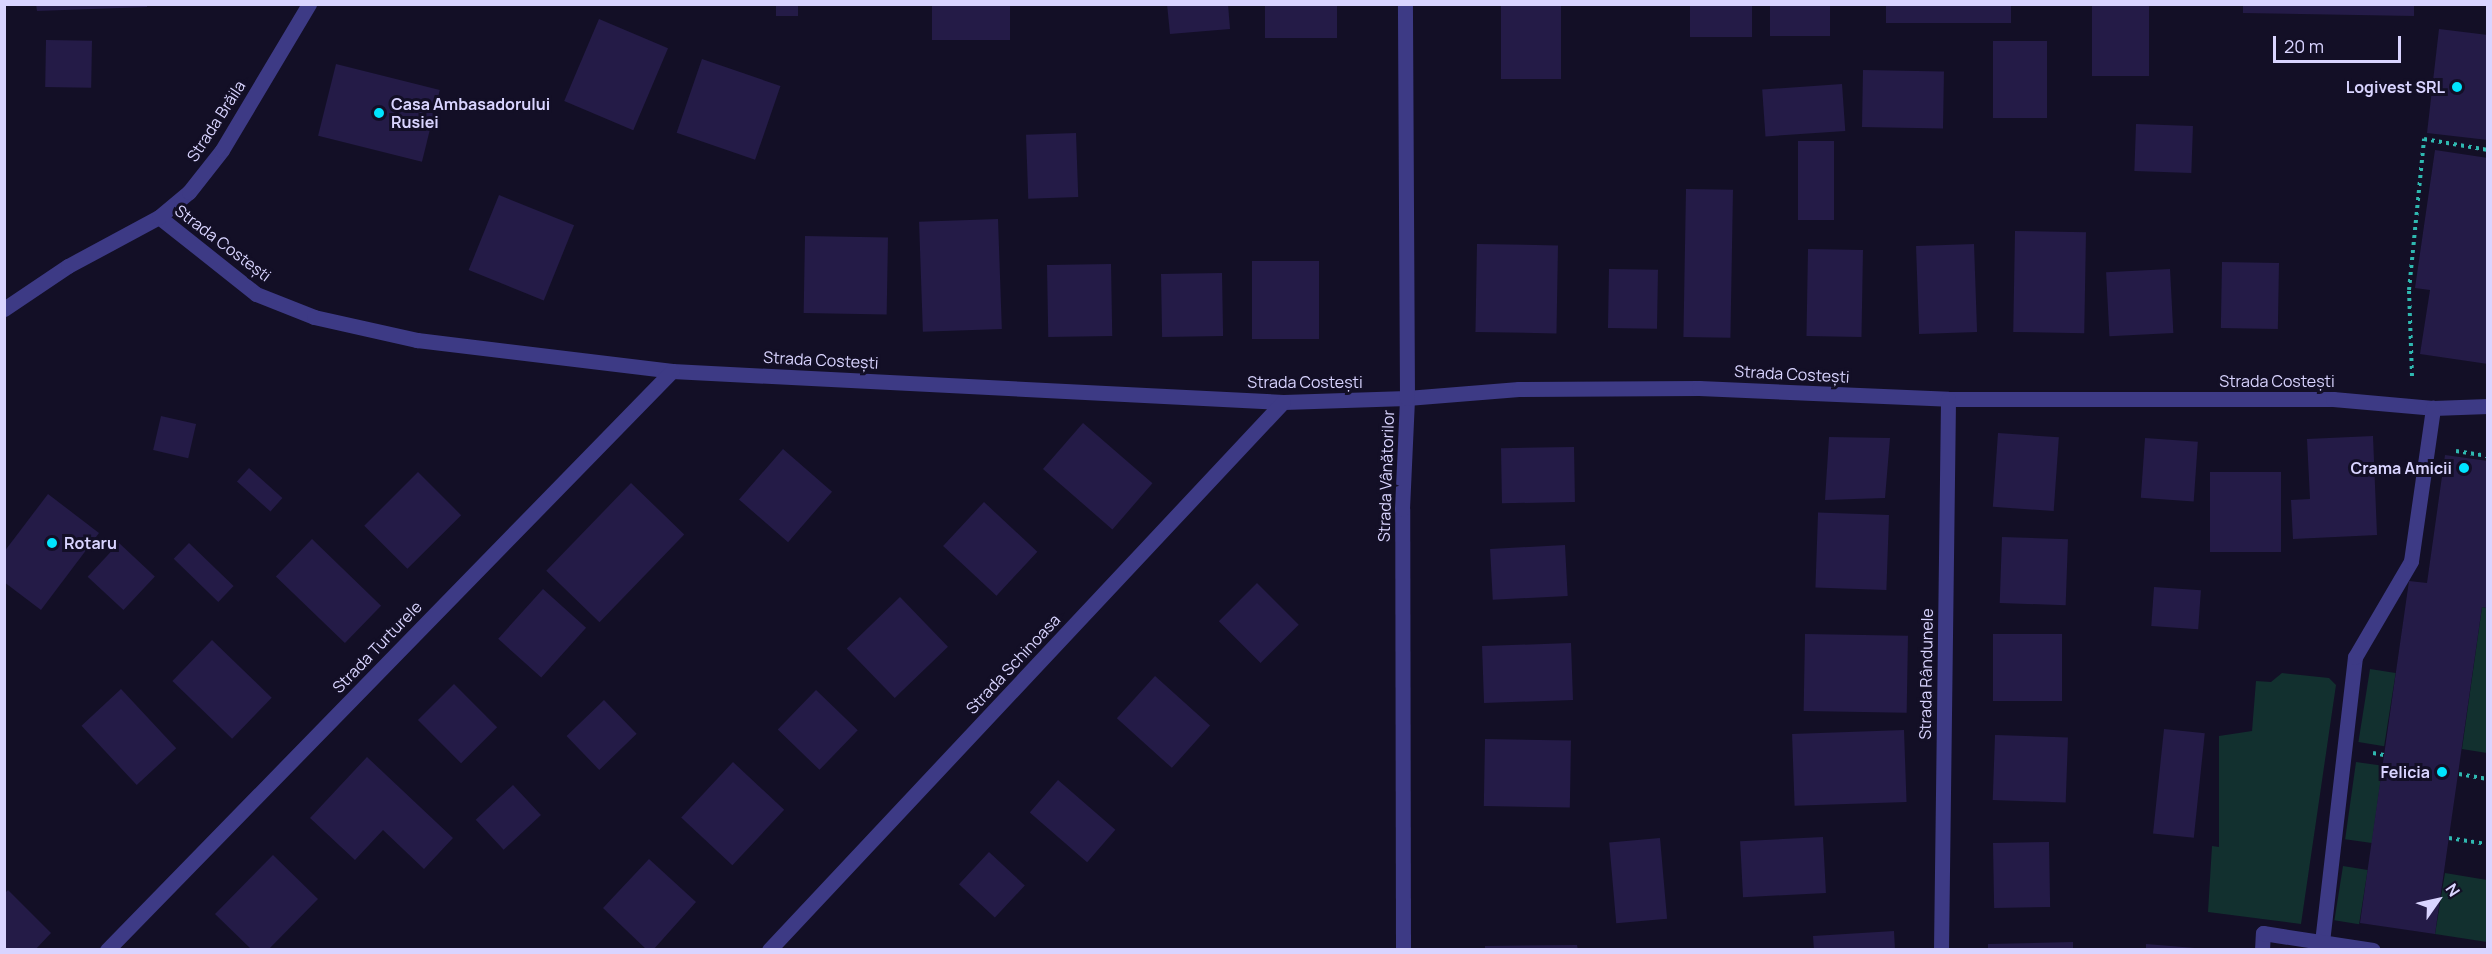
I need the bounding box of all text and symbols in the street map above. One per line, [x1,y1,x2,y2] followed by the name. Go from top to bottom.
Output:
[2276,24,2404,62] scale bar
[2284,34,2324,58] text: 20 m
[183,77,249,165] street label: Strada Brăila
[2346,77,2445,97] place label: Logivest SRL
[2450,80,2464,94] marker: Logivest SRL
[391,94,550,132] place label: Casa Ambasadorului Rusiei
[372,106,386,120] marker: Casa Ambasadorului Rusiei
[171,201,275,285] street label: Strada Costești
[763,347,879,373] street label: Strada Costești
[1734,361,1850,387] street label: Strada Costești
[2219,371,2335,391] street label: Strada Costești
[1247,372,1363,392] street label: Strada Costești
[1374,409,1398,543] street label: Strada Vânătorilor
[2350,458,2452,478] place label: Crama Amicii
[2457,461,2471,475] marker: Crama Amicii
[64,533,117,553] place label: Rotaru
[45,536,59,550] marker: Rotaru
[328,597,426,697] street label: Strada Turturele
[1915,608,1937,740] street label: Strada Rândunele
[962,610,1064,718] street label: Strada Schinoasa
[2381,762,2430,782] place label: Felicia
[2435,765,2449,779] marker: Felicia
[2408,870,2468,930] north arrow
[2441,879,2465,901] text: N

